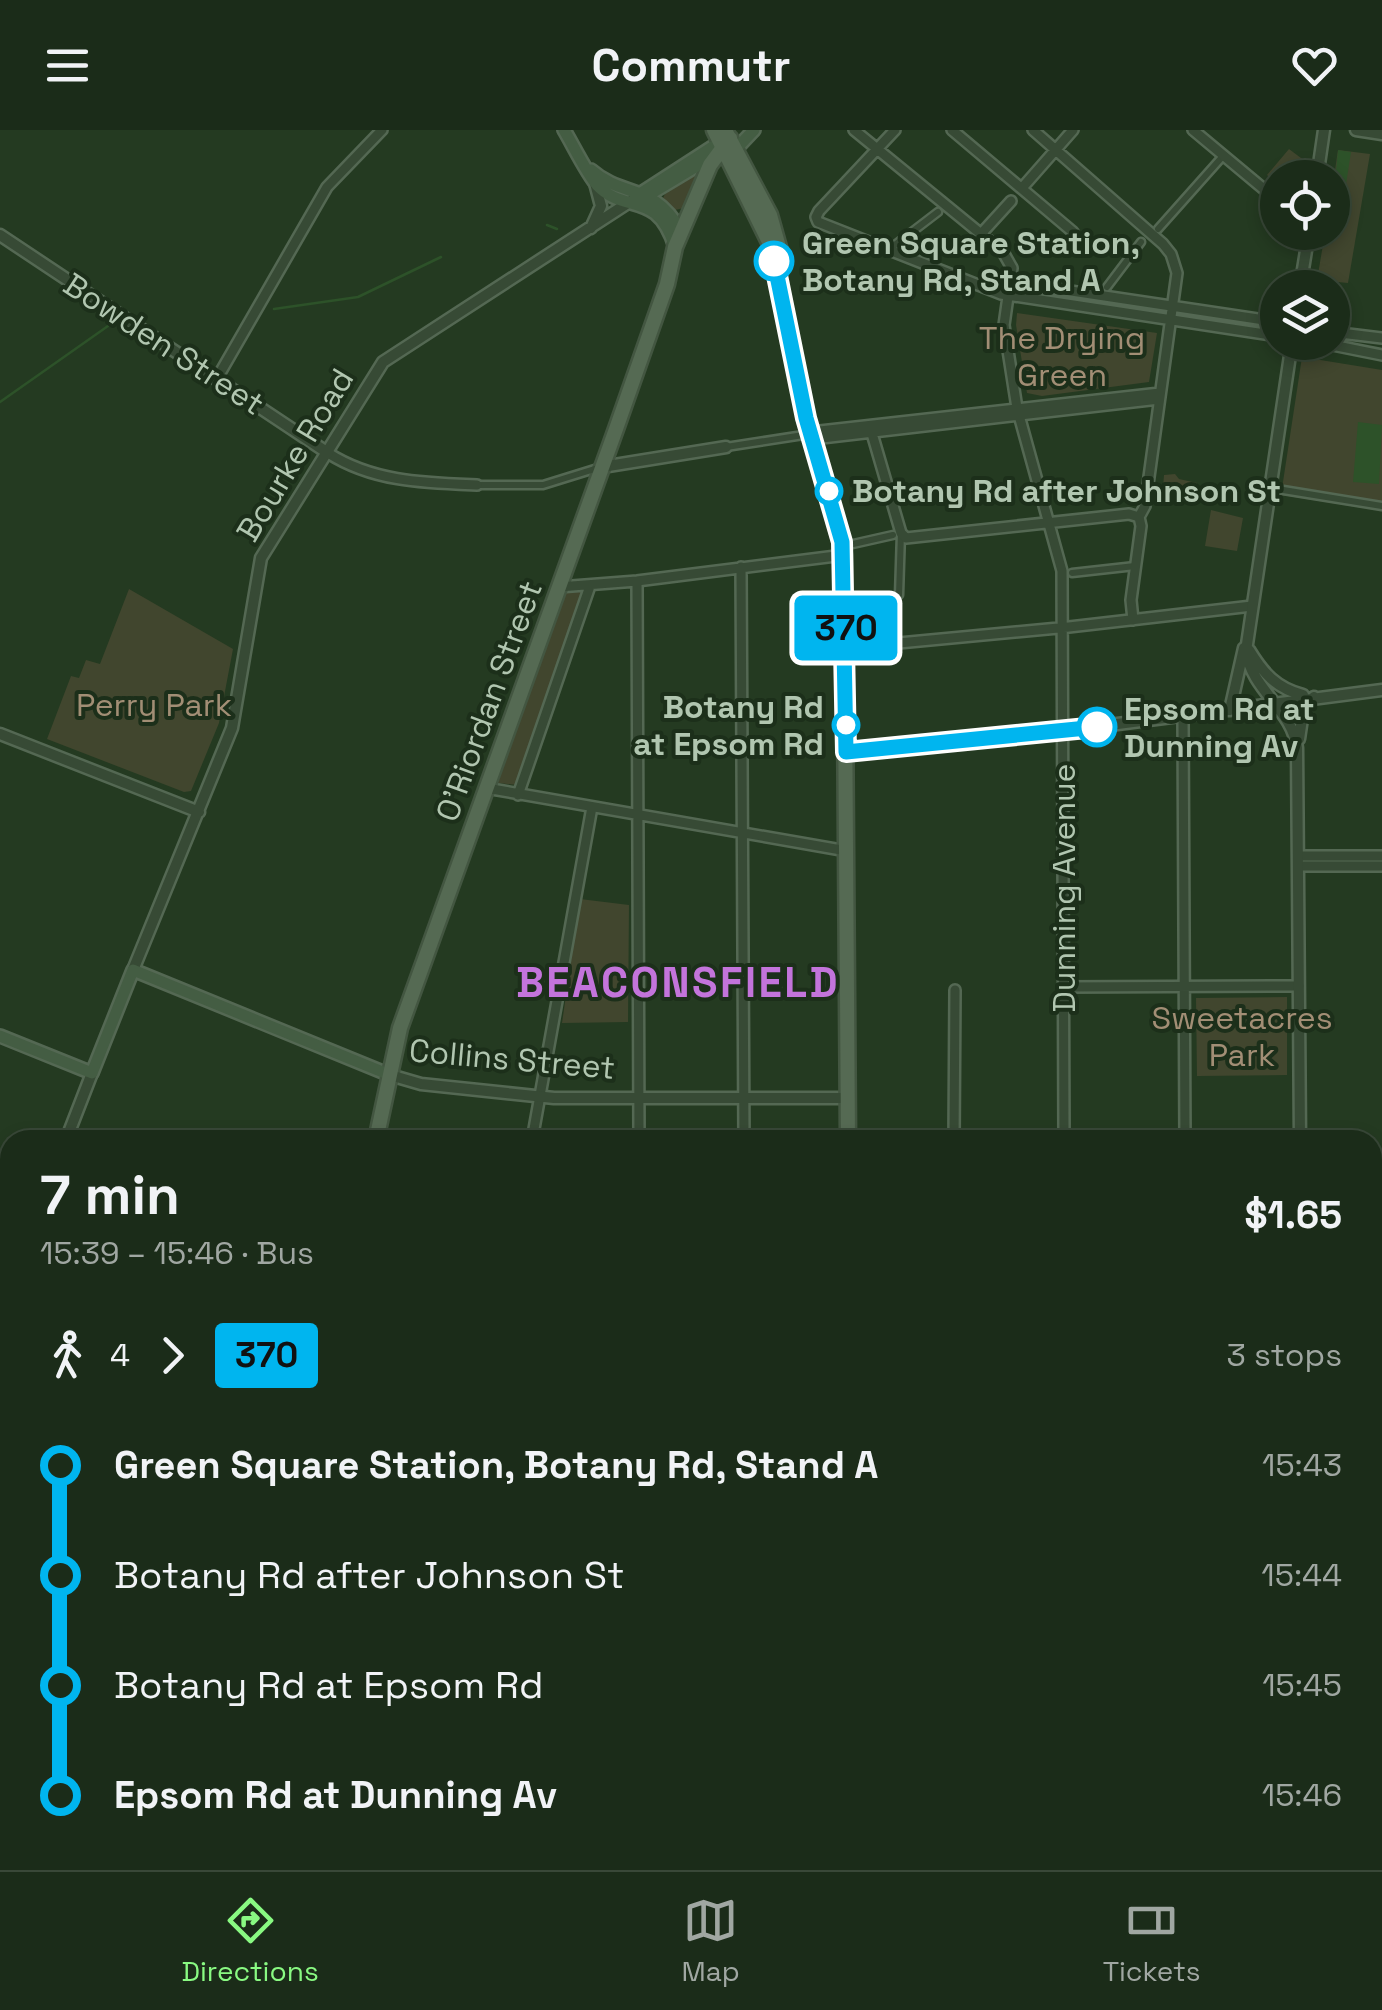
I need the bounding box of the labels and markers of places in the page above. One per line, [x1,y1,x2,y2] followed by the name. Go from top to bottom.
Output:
[802,223,1140,300] place label: Green Square Station, Botany Rd, Stand A
[755,242,793,280] marker: Green Square Station, Botany Rd, Stand A
[852,471,1281,511] place label: Botany Rd after Johnson St
[816,478,842,504] marker: Botany Rd after Johnson St
[633,687,824,764] place label: Botany Rd at Epsom Rd
[1124,689,1315,766] place label: Epsom Rd at Dunning Av
[1078,708,1116,746] marker: Epsom Rd at Dunning Av
[833,712,859,738] marker: Botany Rd at Epsom Rd

